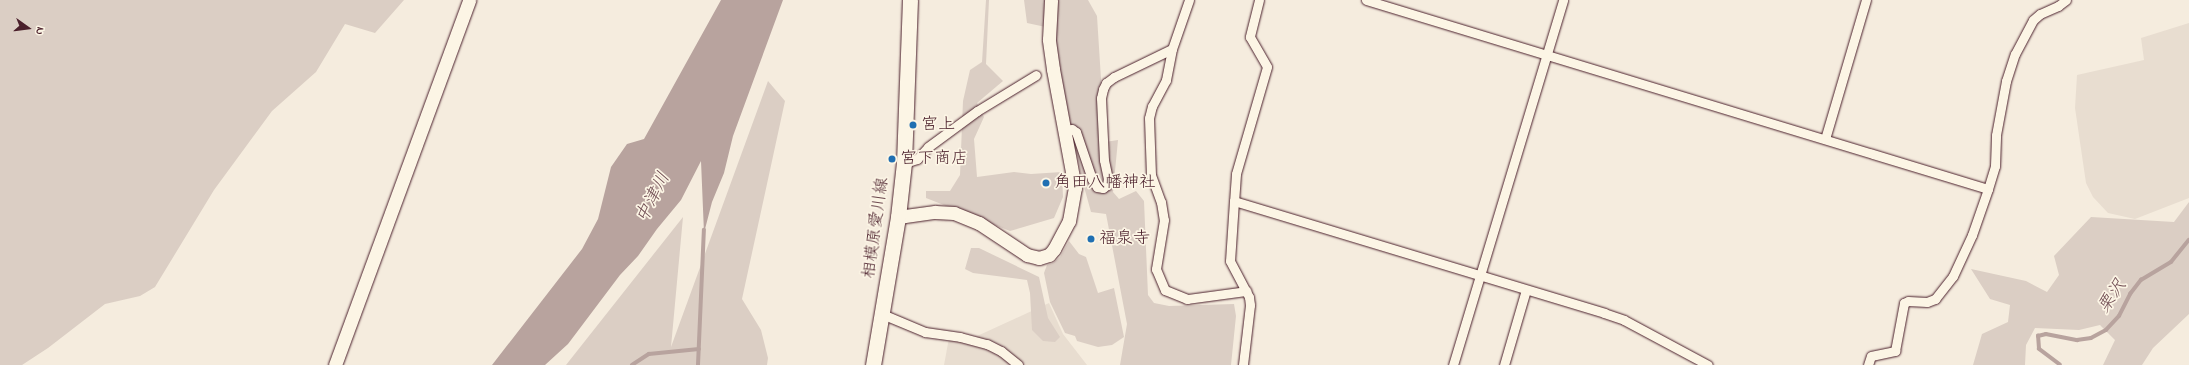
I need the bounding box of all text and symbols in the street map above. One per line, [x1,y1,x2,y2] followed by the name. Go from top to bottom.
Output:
[8,8,48,48] north arrow
[31,25,48,36] text: N
[921,115,955,135] place label: 宮上
[908,120,918,130] marker: 宮上
[900,149,968,169] place label: 宮下商店
[887,154,897,164] marker: 宮下商店
[632,169,676,227] water label: 中津川
[1054,173,1156,193] place label: 角田八幡神社
[859,176,893,280] street label: 相模原愛川線
[1041,178,1051,188] marker: 角田八幡神社
[1099,229,1150,249] place label: 福泉寺
[1086,234,1096,244] marker: 福泉寺
[2094,276,2132,318] water label: 栗沢

